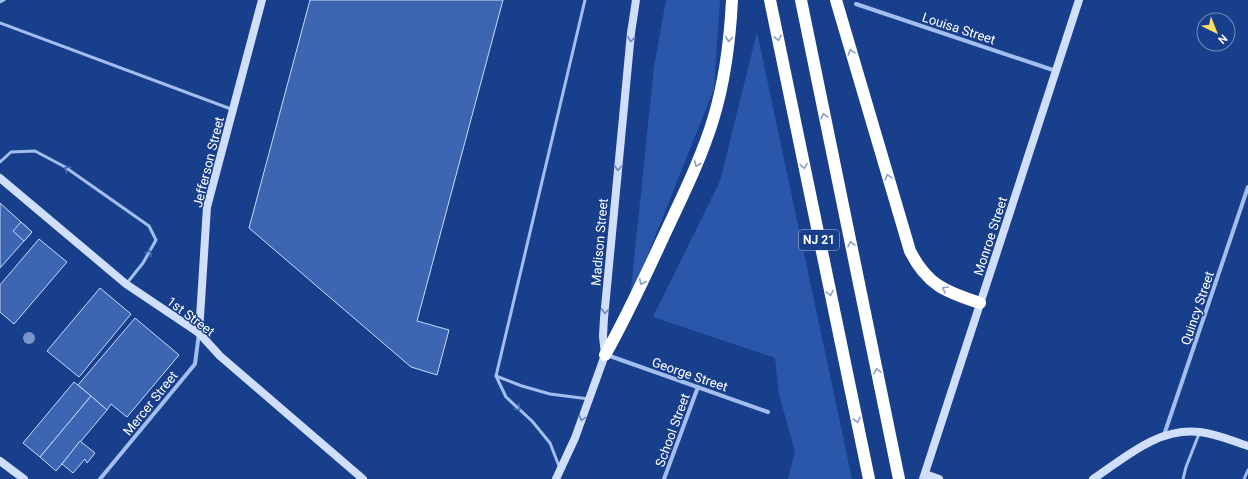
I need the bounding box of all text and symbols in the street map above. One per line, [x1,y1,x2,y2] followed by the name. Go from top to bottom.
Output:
[920,10,997,47] street label: Louisa Street
[1196,12,1236,52] north arrow
[1215,32,1230,47] text: N
[773,35,782,41] one-way arrow
[626,36,635,42] one-way arrow
[725,36,734,42] one-way arrow
[847,48,856,55] one-way arrow
[821,113,829,119] one-way arrow
[190,115,227,209] street label: Jefferson Street
[693,161,701,168] one-way arrow
[800,162,808,169] one-way arrow
[614,165,623,171] one-way arrow
[65,167,72,174] one-way arrow
[884,173,893,180] one-way arrow
[971,195,1010,277] street label: Monroe Street
[588,198,611,286] street label: Madison Street
[799,230,839,250] road number: NJ 21
[847,240,855,247] one-way arrow
[144,250,152,257] one-way arrow
[1178,269,1217,347] street label: Quincy Street
[639,278,647,285] one-way arrow
[942,286,949,293] one-way arrow
[826,290,834,296] one-way arrow
[164,294,217,339] street label: 1st Street
[600,308,609,314] one-way arrow
[650,354,730,394] street label: George Street
[120,368,181,438] street label: Mercer Street
[873,368,881,374] one-way arrow
[652,391,693,469] street label: School Street
[513,403,521,411] one-way arrow
[578,414,586,421] one-way arrow
[852,417,860,423] one-way arrow

